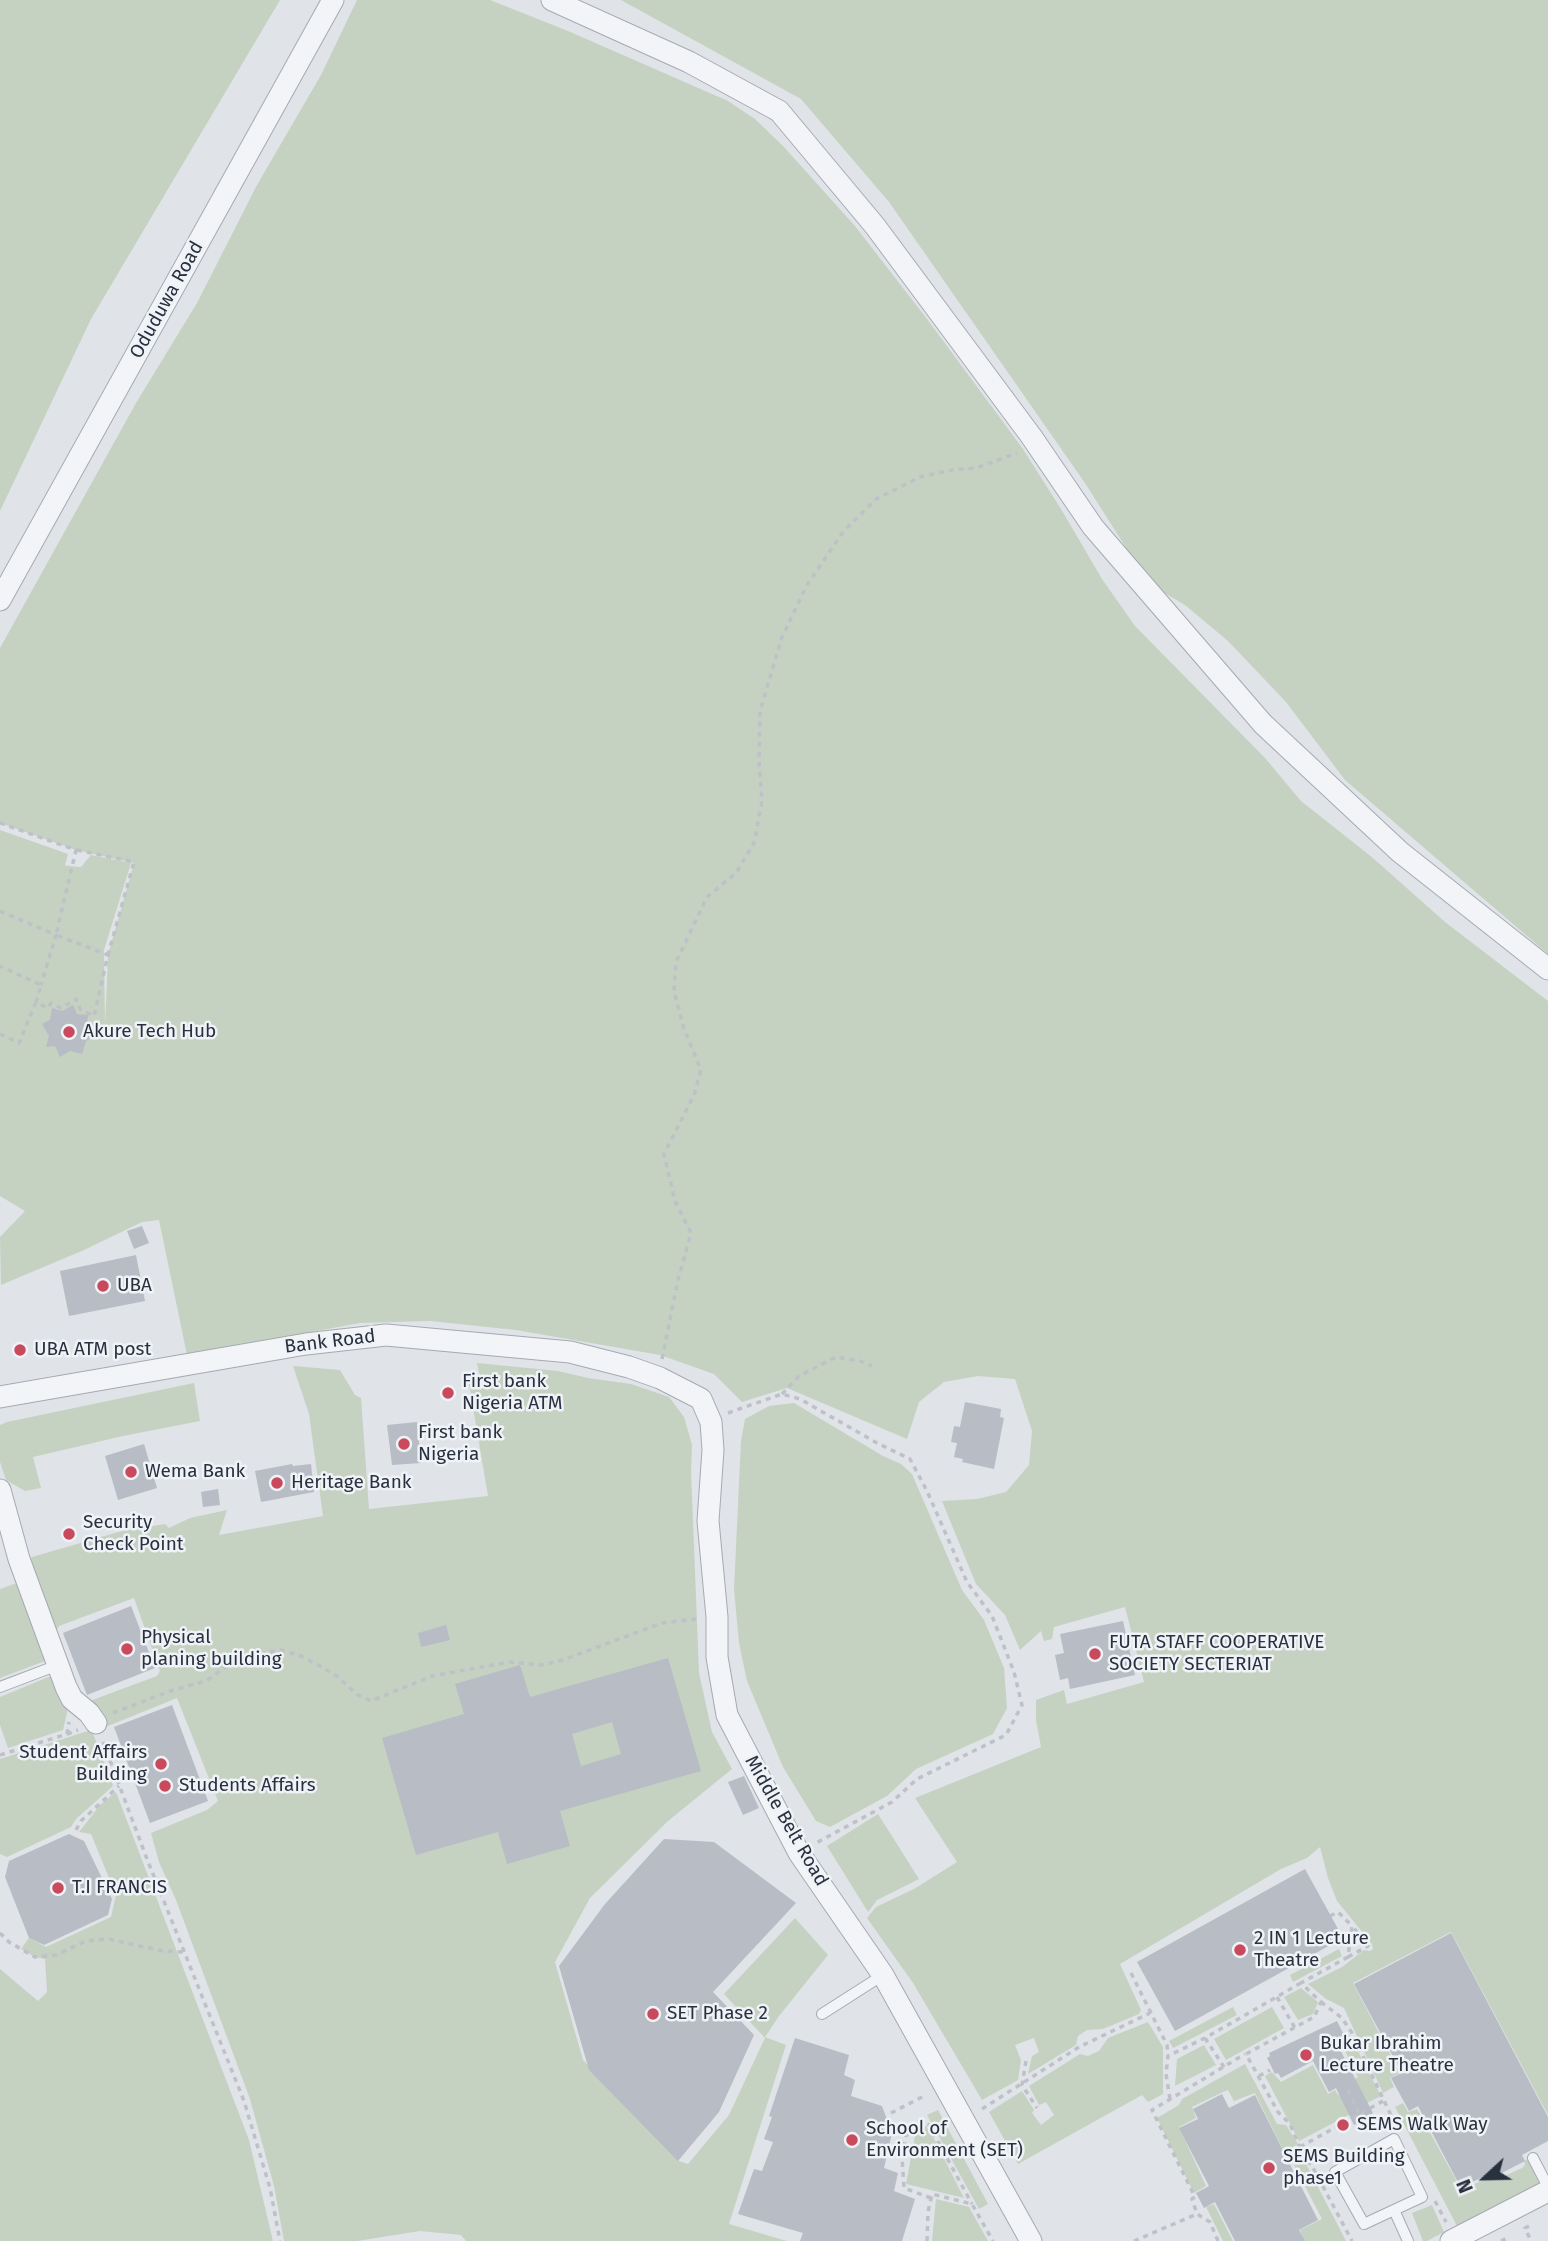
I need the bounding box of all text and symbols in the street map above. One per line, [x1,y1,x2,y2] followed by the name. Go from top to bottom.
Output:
[125,237,209,363] street label: Oduduwa Road
[83,1021,216,1043] place label: Akure Tech Hub
[61,1024,77,1040] marker: Akure Tech Hub
[117,1275,152,1297] place label: UBA
[95,1278,111,1294] marker: UBA
[283,1325,377,1359] street label: Bank Road
[34,1339,151,1361] place label: UBA ATM post
[12,1342,28,1358] marker: UBA ATM post
[462,1371,562,1415] place label: First bank Nigeria ATM
[440,1385,456,1401] marker: First bank Nigeria ATM
[418,1422,502,1466] place label: First bank Nigeria
[396,1436,412,1452] marker: First bank Nigeria
[145,1461,245,1483] place label: Wema Bank
[123,1464,139,1480] marker: Wema Bank
[291,1472,412,1494] place label: Heritage Bank
[269,1475,285,1491] marker: Heritage Bank
[83,1512,184,1556] place label: Security Check Point
[61,1526,77,1542] marker: Security Check Point
[141,1627,282,1671] place label: Physical planing building
[1109,1632,1324,1676] place label: FUTA STAFF COOPERATIVE SOCIETY SECTERIAT
[119,1641,135,1657] marker: Physical planing building
[1087,1646,1103,1662] marker: FUTA STAFF COOPERATIVE SOCIETY SECTERIAT
[19,1742,147,1786] place label: Student Affairs Building
[739,1752,833,1890] street label: Middle Belt Road
[153,1756,169,1772] marker: Student Affairs Building
[179,1775,316,1797] place label: Students Affairs
[157,1778,173,1794] marker: Students Affairs
[72,1877,167,1899] place label: T.I FRANCIS
[50,1880,66,1896] marker: T.I FRANCIS
[1254,1928,1369,1972] place label: 2 IN 1 Lecture Theatre
[1232,1942,1248,1958] marker: 2 IN 1 Lecture Theatre
[667,2003,768,2025] place label: SET Phase 2
[645,2006,661,2022] marker: SET Phase 2
[1320,2033,1454,2077] place label: Bukar Ibrahim Lecture Theatre
[1298,2047,1314,2063] marker: Bukar Ibrahim Lecture Theatre
[1357,2114,1488,2136] place label: SEMS Walk Way
[1335,2117,1351,2133] marker: SEMS Walk Way
[866,2118,1023,2162] place label: School of Environment (SET)
[844,2132,860,2148] marker: School of Environment (SET)
[1450,2143,1520,2213] north arrow
[1283,2146,1405,2190] place label: SEMS Building phase1
[1261,2160,1277,2176] marker: SEMS Building phase1
[1452,2176,1478,2196] text: N

